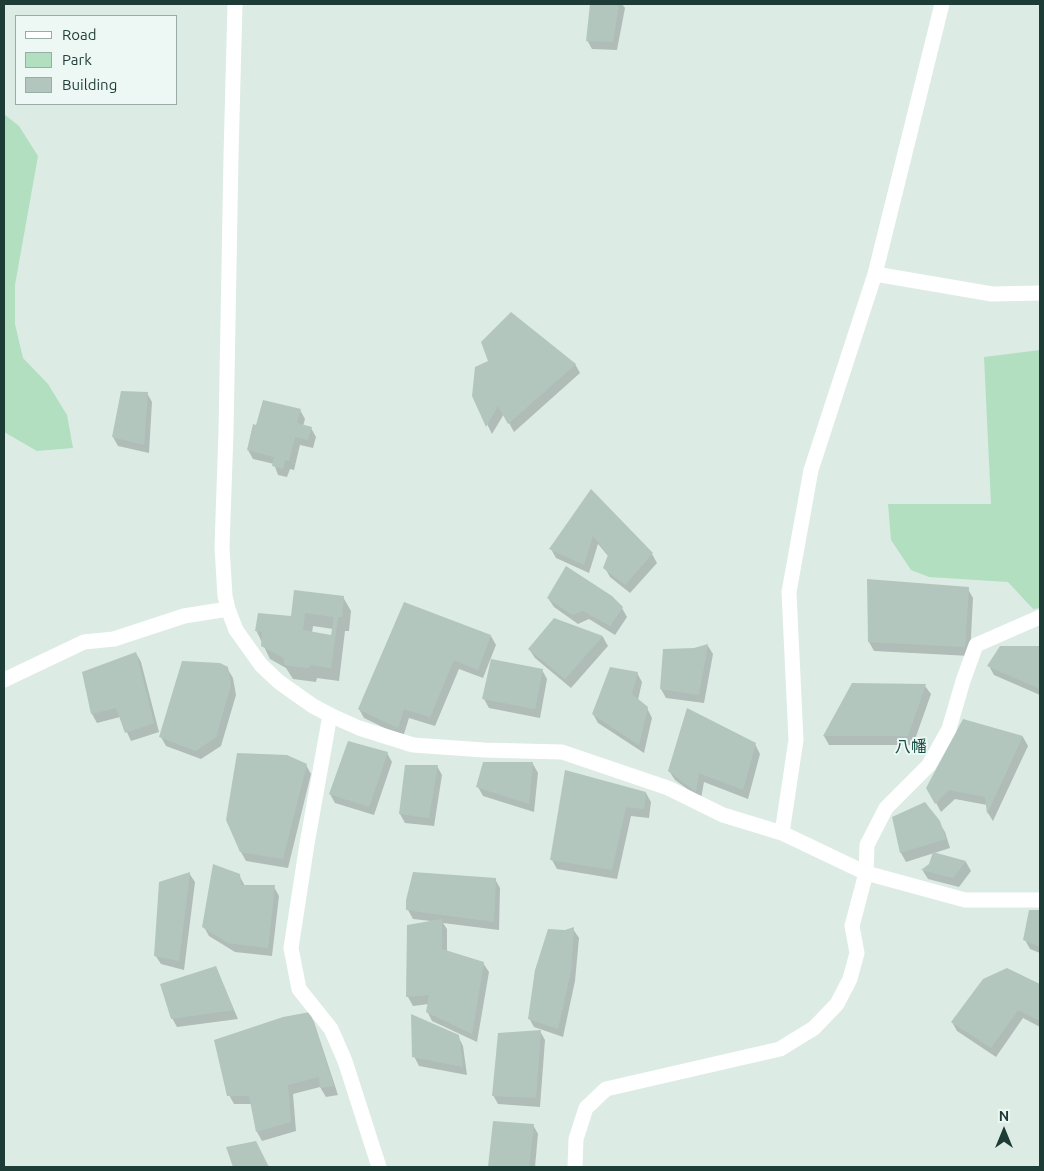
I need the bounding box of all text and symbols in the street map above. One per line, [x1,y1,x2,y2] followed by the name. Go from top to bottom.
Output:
[15,15,178,105] legend
[62,26,97,43] text: Road
[62,51,92,68] text: Park
[62,76,117,93] text: Building
[895,737,927,757] district label: 八幡
[979,1106,1029,1156] north arrow
[999,1108,1009,1124] text: N

